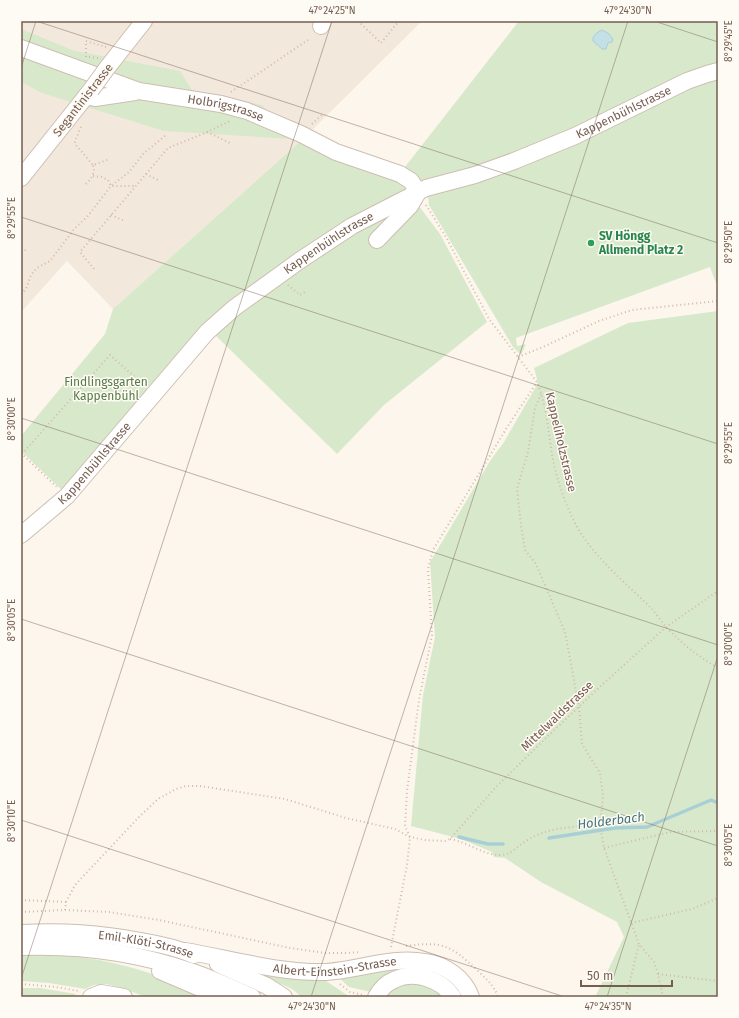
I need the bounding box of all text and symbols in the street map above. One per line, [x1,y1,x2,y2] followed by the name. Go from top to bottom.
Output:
[308,5,356,17] text: 47°24'25"N
[604,5,652,17] text: 47°24'30"N
[723,20,735,62] text: 8°29'45"E
[50,61,116,139] street label: Segantinistrasse
[574,83,673,141] street label: Kappenbühlstrasse
[187,92,266,124] street label: Holbrigstrasse
[6,197,18,239] text: 8°29'55"E
[281,209,376,277] street label: Kappenbühlstrasse
[723,221,735,263] text: 8°29'50"E
[598,229,683,257] place label: SV Höngg Allmend Platz 2
[586,238,596,248] marker: SV Höngg Allmend Platz 2
[64,375,148,403] park label: Findlingsgarten Kappenbühl
[543,391,579,493] street label: Kappeliholzstrasse
[6,397,18,441] text: 8°30'00"E
[55,419,134,507] street label: Kappenbühlstrasse
[723,422,735,464] text: 8°29'55"E
[6,599,18,641] text: 8°30'05"E
[723,622,735,666] text: 8°30'00"E
[518,678,596,754] street label: Mittelwaldstrasse
[6,800,18,842] text: 8°30'10"E
[576,809,646,832] water label: Holderbach
[723,824,735,866] text: 8°30'05"E
[97,928,196,961] street label: Emil-Klöti-Strasse
[272,954,397,979] street label: Albert-Einstein-Strasse
[581,962,672,988] scale bar
[587,969,613,983] text: 50 m
[288,1001,336,1013] text: 47°24'30"N
[584,1001,632,1013] text: 47°24'35"N

